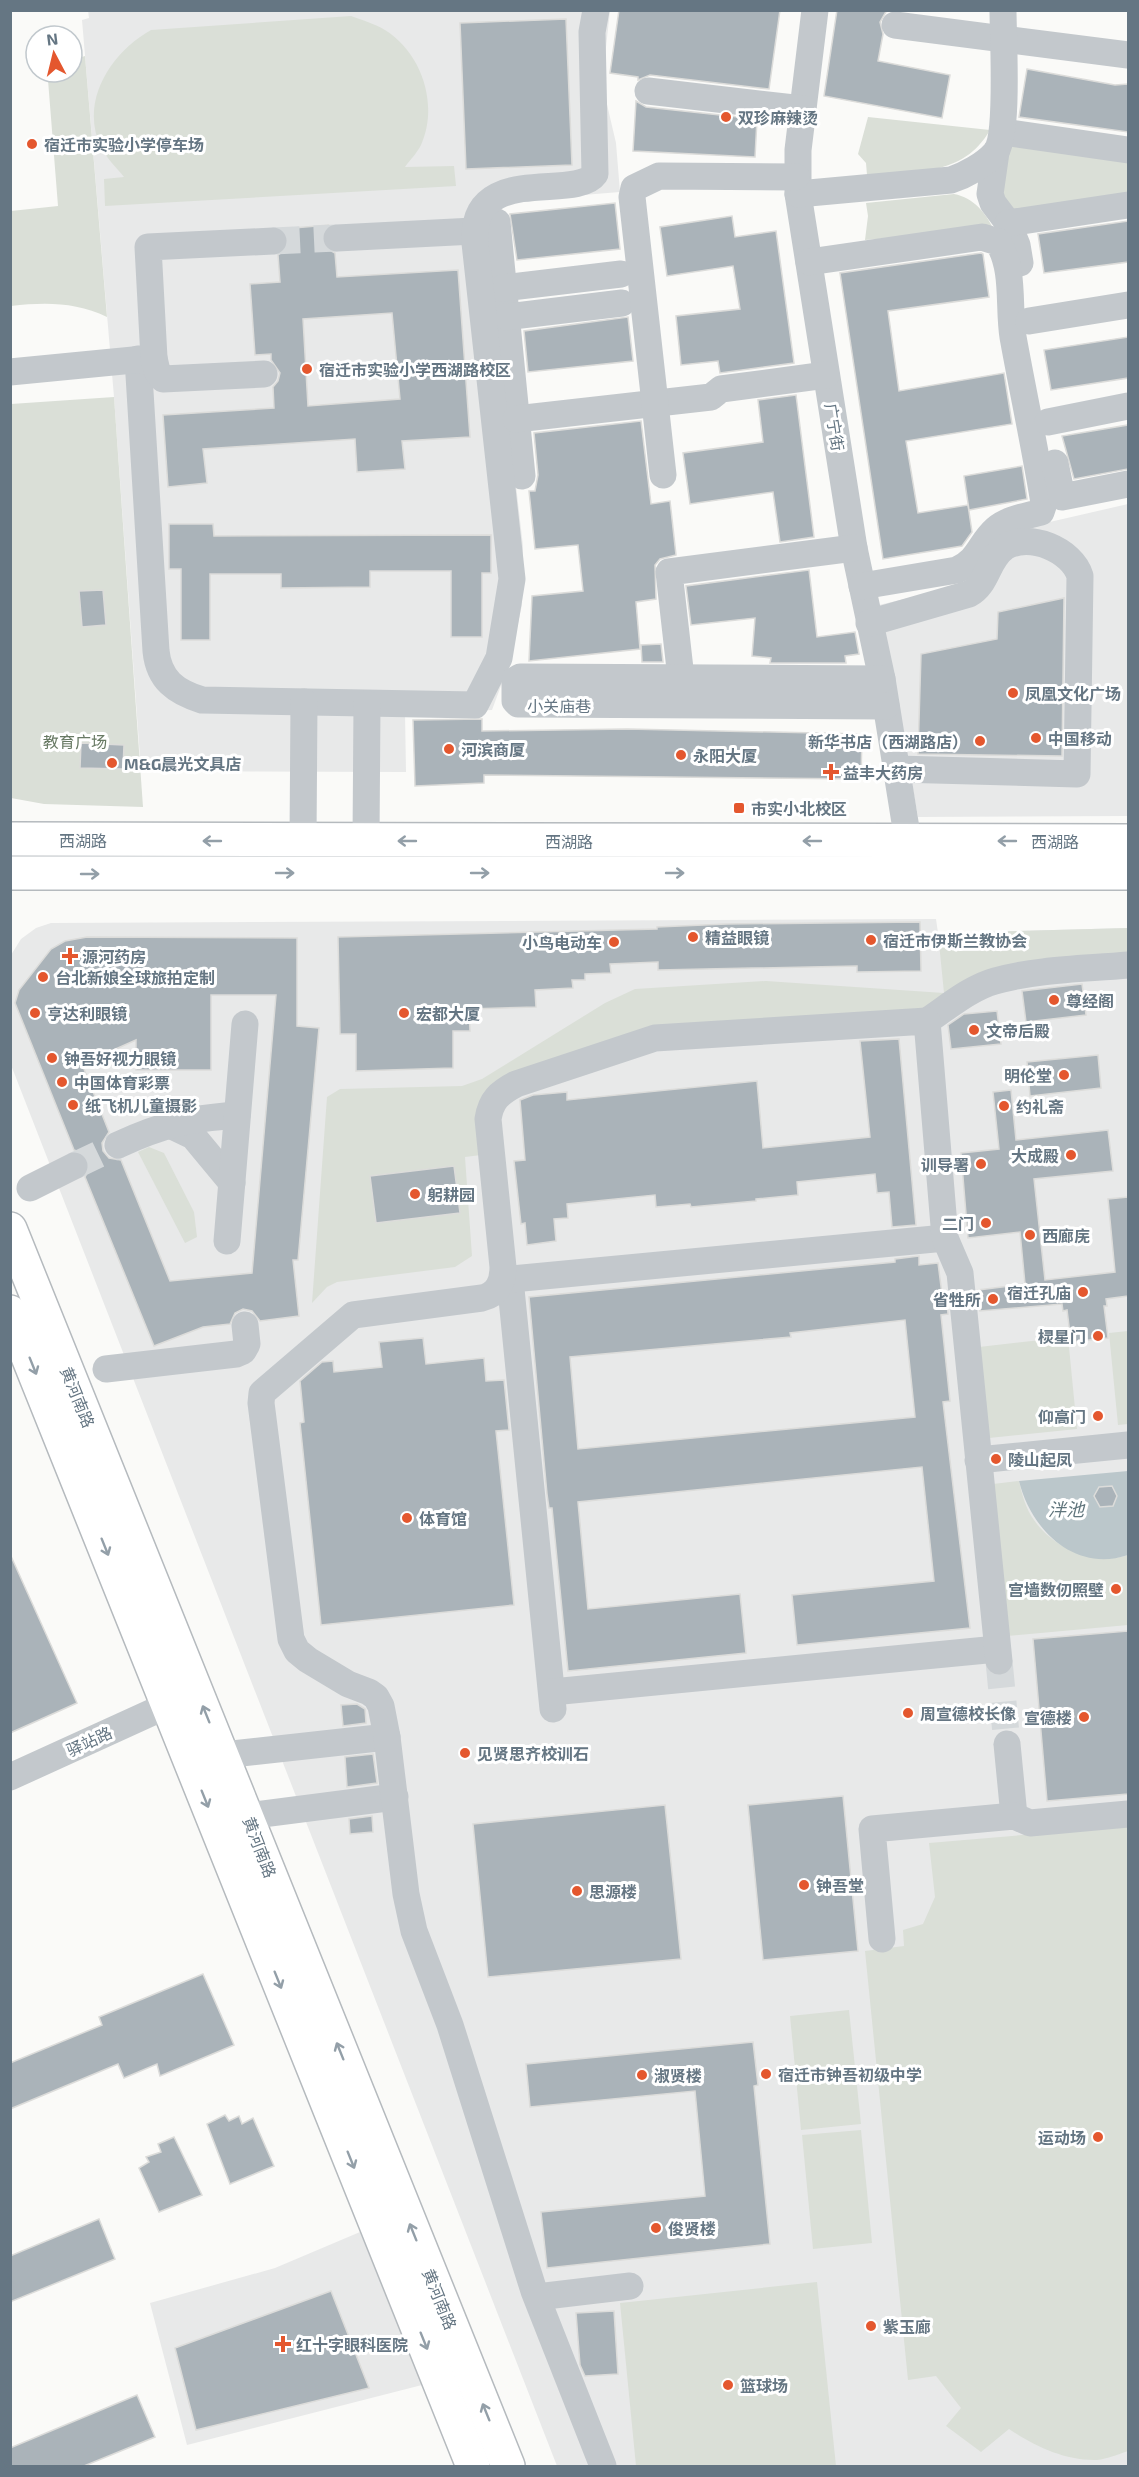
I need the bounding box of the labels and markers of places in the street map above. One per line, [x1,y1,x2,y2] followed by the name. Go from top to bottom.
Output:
[738,108,818,127] place label: 双珍麻辣烫
[719,110,733,124] marker: 双珍麻辣烫
[44,135,204,154] place label: 宿迁市实验小学停车场
[25,137,39,151] marker: 宿迁市实验小学停车场
[319,360,511,379] place label: 宿迁市实验小学西湖路校区
[300,362,314,376] marker: 宿迁市实验小学西湖路校区
[1025,684,1121,703] place label: 凤凰文化广场
[1006,686,1020,700] marker: 凤凰文化广场
[1048,729,1112,748] place label: 中国移动
[1029,731,1043,745] marker: 中国移动
[808,732,968,751] place label: 新华书店（西湖路店）
[973,734,987,748] marker: 新华书店（西湖路店）
[461,740,525,759] place label: 河滨商厦
[442,742,456,756] marker: 河滨商厦
[693,746,757,765] place label: 永阳大厦
[674,748,688,762] marker: 永阳大厦
[124,754,241,773] place label: M&G晨光文具店
[105,756,119,770] marker: M&G晨光文具店
[843,763,923,782] place label: 益丰大药房
[824,765,838,779] marker: 益丰大药房
[751,799,847,818] place label: 市实小北校区
[732,801,746,815] marker: 市实小北校区
[705,928,769,947] place label: 精益眼镜
[686,930,700,944] marker: 精益眼镜
[883,931,1027,950] place label: 宿迁市伊斯兰教协会
[522,933,602,952] place label: 小鸟电动车
[864,933,878,947] marker: 宿迁市伊斯兰教协会
[607,935,621,949] marker: 小鸟电动车
[82,947,146,966] place label: 源河药房
[63,949,77,963] marker: 源河药房
[55,968,215,987] place label: 台北新娘全球旅拍定制
[36,970,50,984] marker: 台北新娘全球旅拍定制
[1066,991,1114,1010] place label: 尊经阁
[1047,993,1061,1007] marker: 尊经阁
[47,1004,127,1023] place label: 亨达利眼镜
[416,1004,480,1023] place label: 宏都大厦
[28,1006,42,1020] marker: 亨达利眼镜
[397,1006,411,1020] marker: 宏都大厦
[986,1021,1050,1040] place label: 文帝后殿
[967,1023,981,1037] marker: 文帝后殿
[64,1049,176,1068] place label: 钟吾好视力眼镜
[45,1051,59,1065] marker: 钟吾好视力眼镜
[1004,1066,1052,1085] place label: 明伦堂
[1057,1068,1071,1082] marker: 明伦堂
[74,1073,170,1092] place label: 中国体育彩票
[55,1075,69,1089] marker: 中国体育彩票
[85,1096,197,1115] place label: 纸飞机儿童摄影
[1016,1097,1064,1116] place label: 约礼斋
[66,1098,80,1112] marker: 纸飞机儿童摄影
[997,1099,1011,1113] marker: 约礼斋
[1011,1146,1059,1165] place label: 大成殿
[1064,1148,1078,1162] marker: 大成殿
[921,1155,969,1174] place label: 训导署
[974,1157,988,1171] marker: 训导署
[427,1185,475,1204] place label: 躬耕园
[408,1187,422,1201] marker: 躬耕园
[942,1214,974,1233] place label: 二门
[979,1216,993,1230] marker: 二门
[1042,1226,1090,1245] place label: 西廊庑
[1023,1228,1037,1242] marker: 西廊庑
[1007,1283,1071,1302] place label: 宿迁孔庙
[1076,1285,1090,1299] marker: 宿迁孔庙
[933,1290,981,1309] place label: 省牲所
[986,1292,1000,1306] marker: 省牲所
[1038,1327,1086,1346] place label: 棂星门
[1091,1329,1105,1343] marker: 棂星门
[1038,1407,1086,1426] place label: 仰高门
[1091,1409,1105,1423] marker: 仰高门
[1008,1450,1072,1469] place label: 陵山起凤
[989,1452,1003,1466] marker: 陵山起凤
[419,1509,467,1528] place label: 体育馆
[400,1511,414,1525] marker: 体育馆
[1008,1580,1104,1599] place label: 宫墙数仞照壁
[1109,1582,1123,1596] marker: 宫墙数仞照壁
[920,1704,1016,1723] place label: 周宣德校长像
[901,1706,915,1720] marker: 周宣德校长像
[1024,1708,1072,1727] place label: 宣德楼
[1077,1710,1091,1724] marker: 宣德楼
[477,1744,589,1763] place label: 见贤思齐校训石
[458,1746,472,1760] marker: 见贤思齐校训石
[816,1876,864,1895] place label: 钟吾堂
[797,1878,811,1892] marker: 钟吾堂
[589,1882,637,1901] place label: 思源楼
[570,1884,584,1898] marker: 思源楼
[778,2065,922,2084] place label: 宿迁市钟吾初级中学
[654,2066,702,2085] place label: 淑贤楼
[759,2067,773,2081] marker: 宿迁市钟吾初级中学
[635,2068,649,2082] marker: 淑贤楼
[1038,2128,1086,2147] place label: 运动场
[1091,2130,1105,2144] marker: 运动场
[668,2219,716,2238] place label: 俊贤楼
[649,2221,663,2235] marker: 俊贤楼
[883,2317,931,2336] place label: 紫玉廊
[864,2319,878,2333] marker: 紫玉廊
[274,2335,292,2353] marker: 红十字眼科医院
[296,2335,408,2354] place label: 红十字眼科医院
[740,2376,788,2395] place label: 篮球场
[721,2378,735,2392] marker: 篮球场

